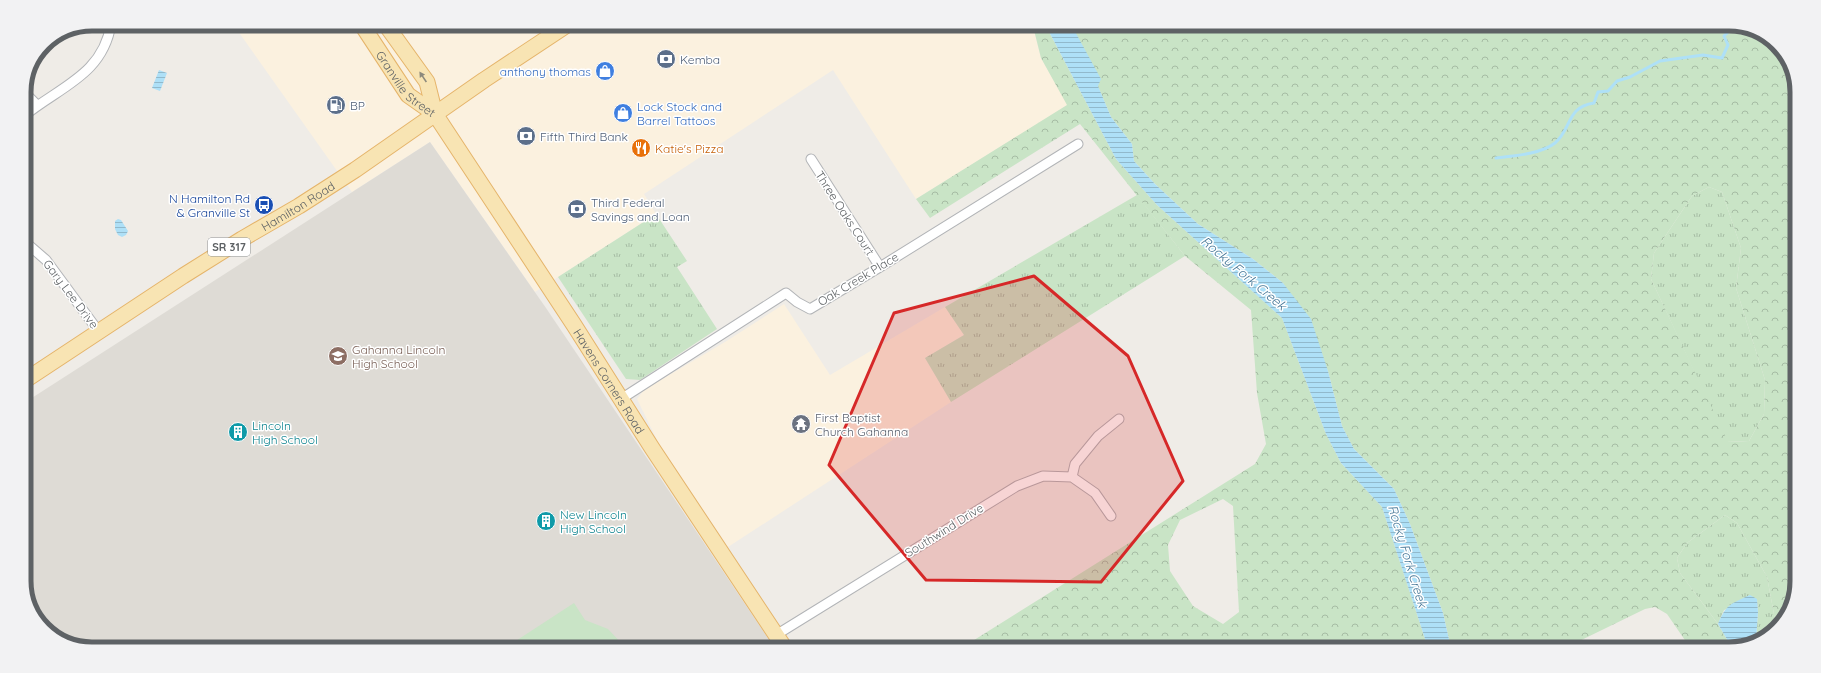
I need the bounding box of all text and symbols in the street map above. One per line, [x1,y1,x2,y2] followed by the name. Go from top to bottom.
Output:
[373,48,439,120] street label: Granville Street
[655,48,677,70] bank icon: Kemba
[680,52,720,67] place label: Kemba
[594,60,616,82] shop icon: anthony thomas
[500,64,591,79] place label: anthony thomas
[419,72,427,82] one-way arrow
[325,94,347,116] fuel station icon: BP
[350,98,365,113] place label: BP
[637,99,722,128] place label: Lock Stock and Barrel Tattoos
[612,102,634,124] shop icon: Lock Stock and Barrel Tattoos
[515,125,537,147] bank icon: Fifth Third Bank
[540,129,628,144] place label: Fifth Third Bank
[630,137,652,159] restaurant icon: Katie's Pizza
[655,141,724,156] place label: Katie's Pizza
[812,168,878,258] street label: Three Oaks Court
[258,178,337,234] street label: Hamilton Road
[169,191,250,220] place label: N Hamilton Rd & Granville St
[253,194,275,216] bus stop icon: N Hamilton Rd & Granville St
[591,195,690,224] place label: Third Federal Savings and Loan
[566,198,588,220] bank icon: Third Federal Savings and Loan
[1198,233,1291,314] water label: Rocky Fork Creek
[208,238,250,256] road number: SR 317
[815,249,901,309] street label: Oak Creek Place
[40,256,102,332] street label: Gary Lee Drive
[571,326,648,436] street label: Havens Corners Road
[352,342,445,371] place label: Gahanna Lincoln High School
[327,345,349,367] school or university icon: Gahanna Lincoln High School
[815,410,908,439] place label: First Baptist Church Gahanna
[790,413,812,435] temple icon: First Baptist Church Gahanna
[252,418,318,447] place label: Lincoln High School
[227,421,249,443] building icon: Lincoln High School
[902,500,986,560] street label: Southwind Drive
[1385,503,1432,610] water label: Rocky Fork Creek
[560,507,627,536] place label: New Lincoln High School
[535,510,557,532] building icon: New Lincoln High School

